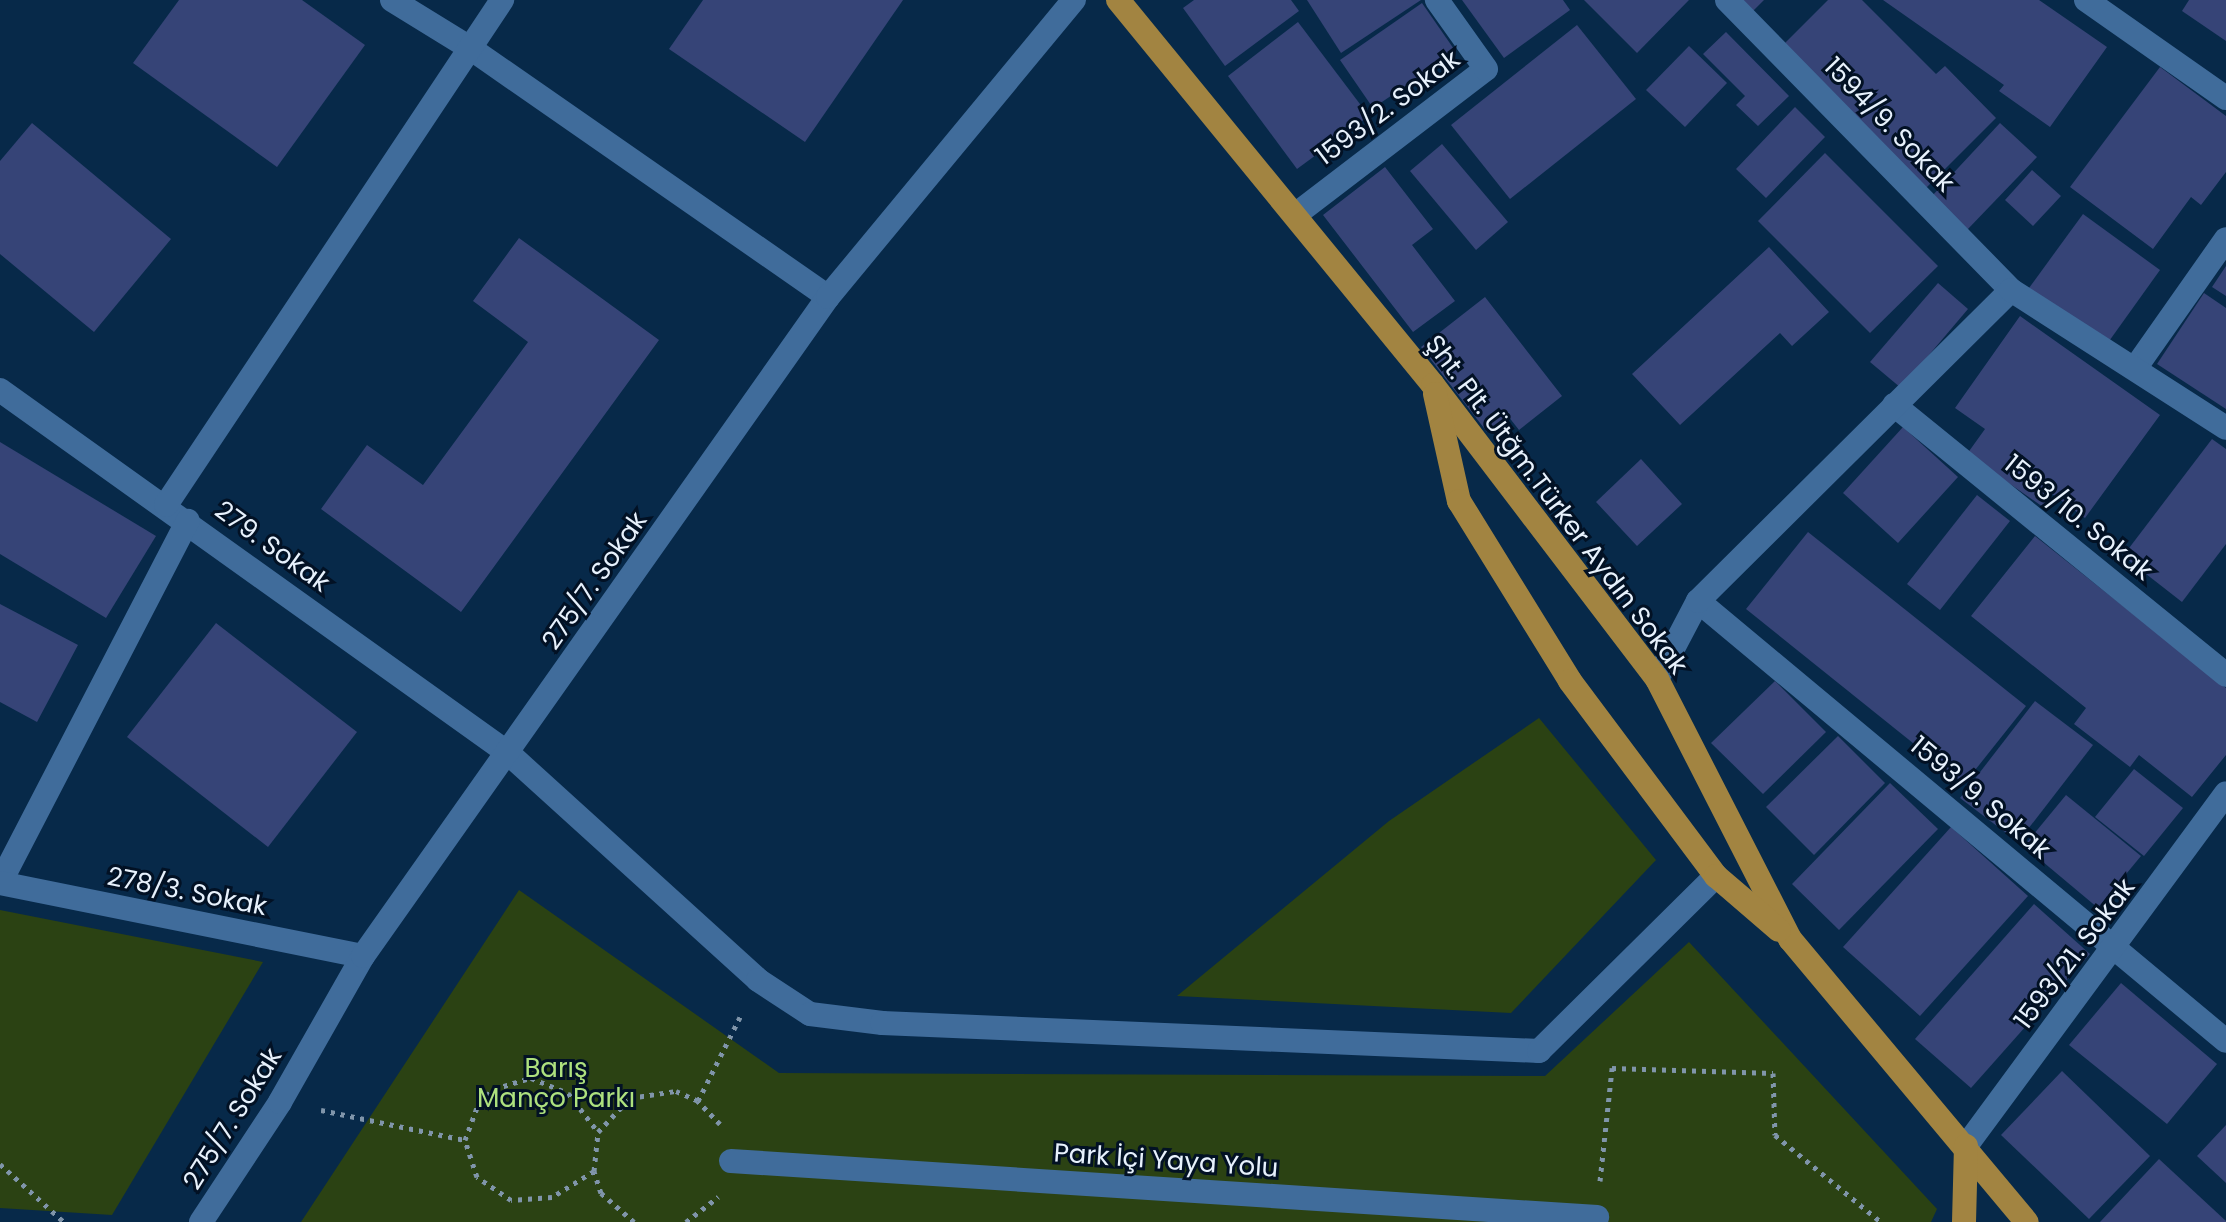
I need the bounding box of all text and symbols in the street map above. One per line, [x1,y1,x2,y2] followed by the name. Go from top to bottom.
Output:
[1310,44,1466,172] street label: 1593/2. Sokak
[1817,51,1961,199] street label: 1594/9. Sokak
[1418,329,1694,681] street label: Şht. Plt. Ütğm.Türker Aydın Sokak
[1997,449,2159,587] street label: 1593/10. Sokak
[209,495,335,599] street label: 279. Sokak
[536,506,654,656] street label: 275/7. Sokak
[1903,730,2057,866] street label: 1593/9. Sokak
[105,861,269,923] street label: 278/3. Sokak
[2008,872,2142,1036] street label: 1593/21. Sokak
[177,1043,289,1195] street label: 275/7. Sokak
[477,1053,635,1114] park label: Barış Manço Parkı
[1053,1138,1279,1184] street label: Park İçi Yaya Yolu

